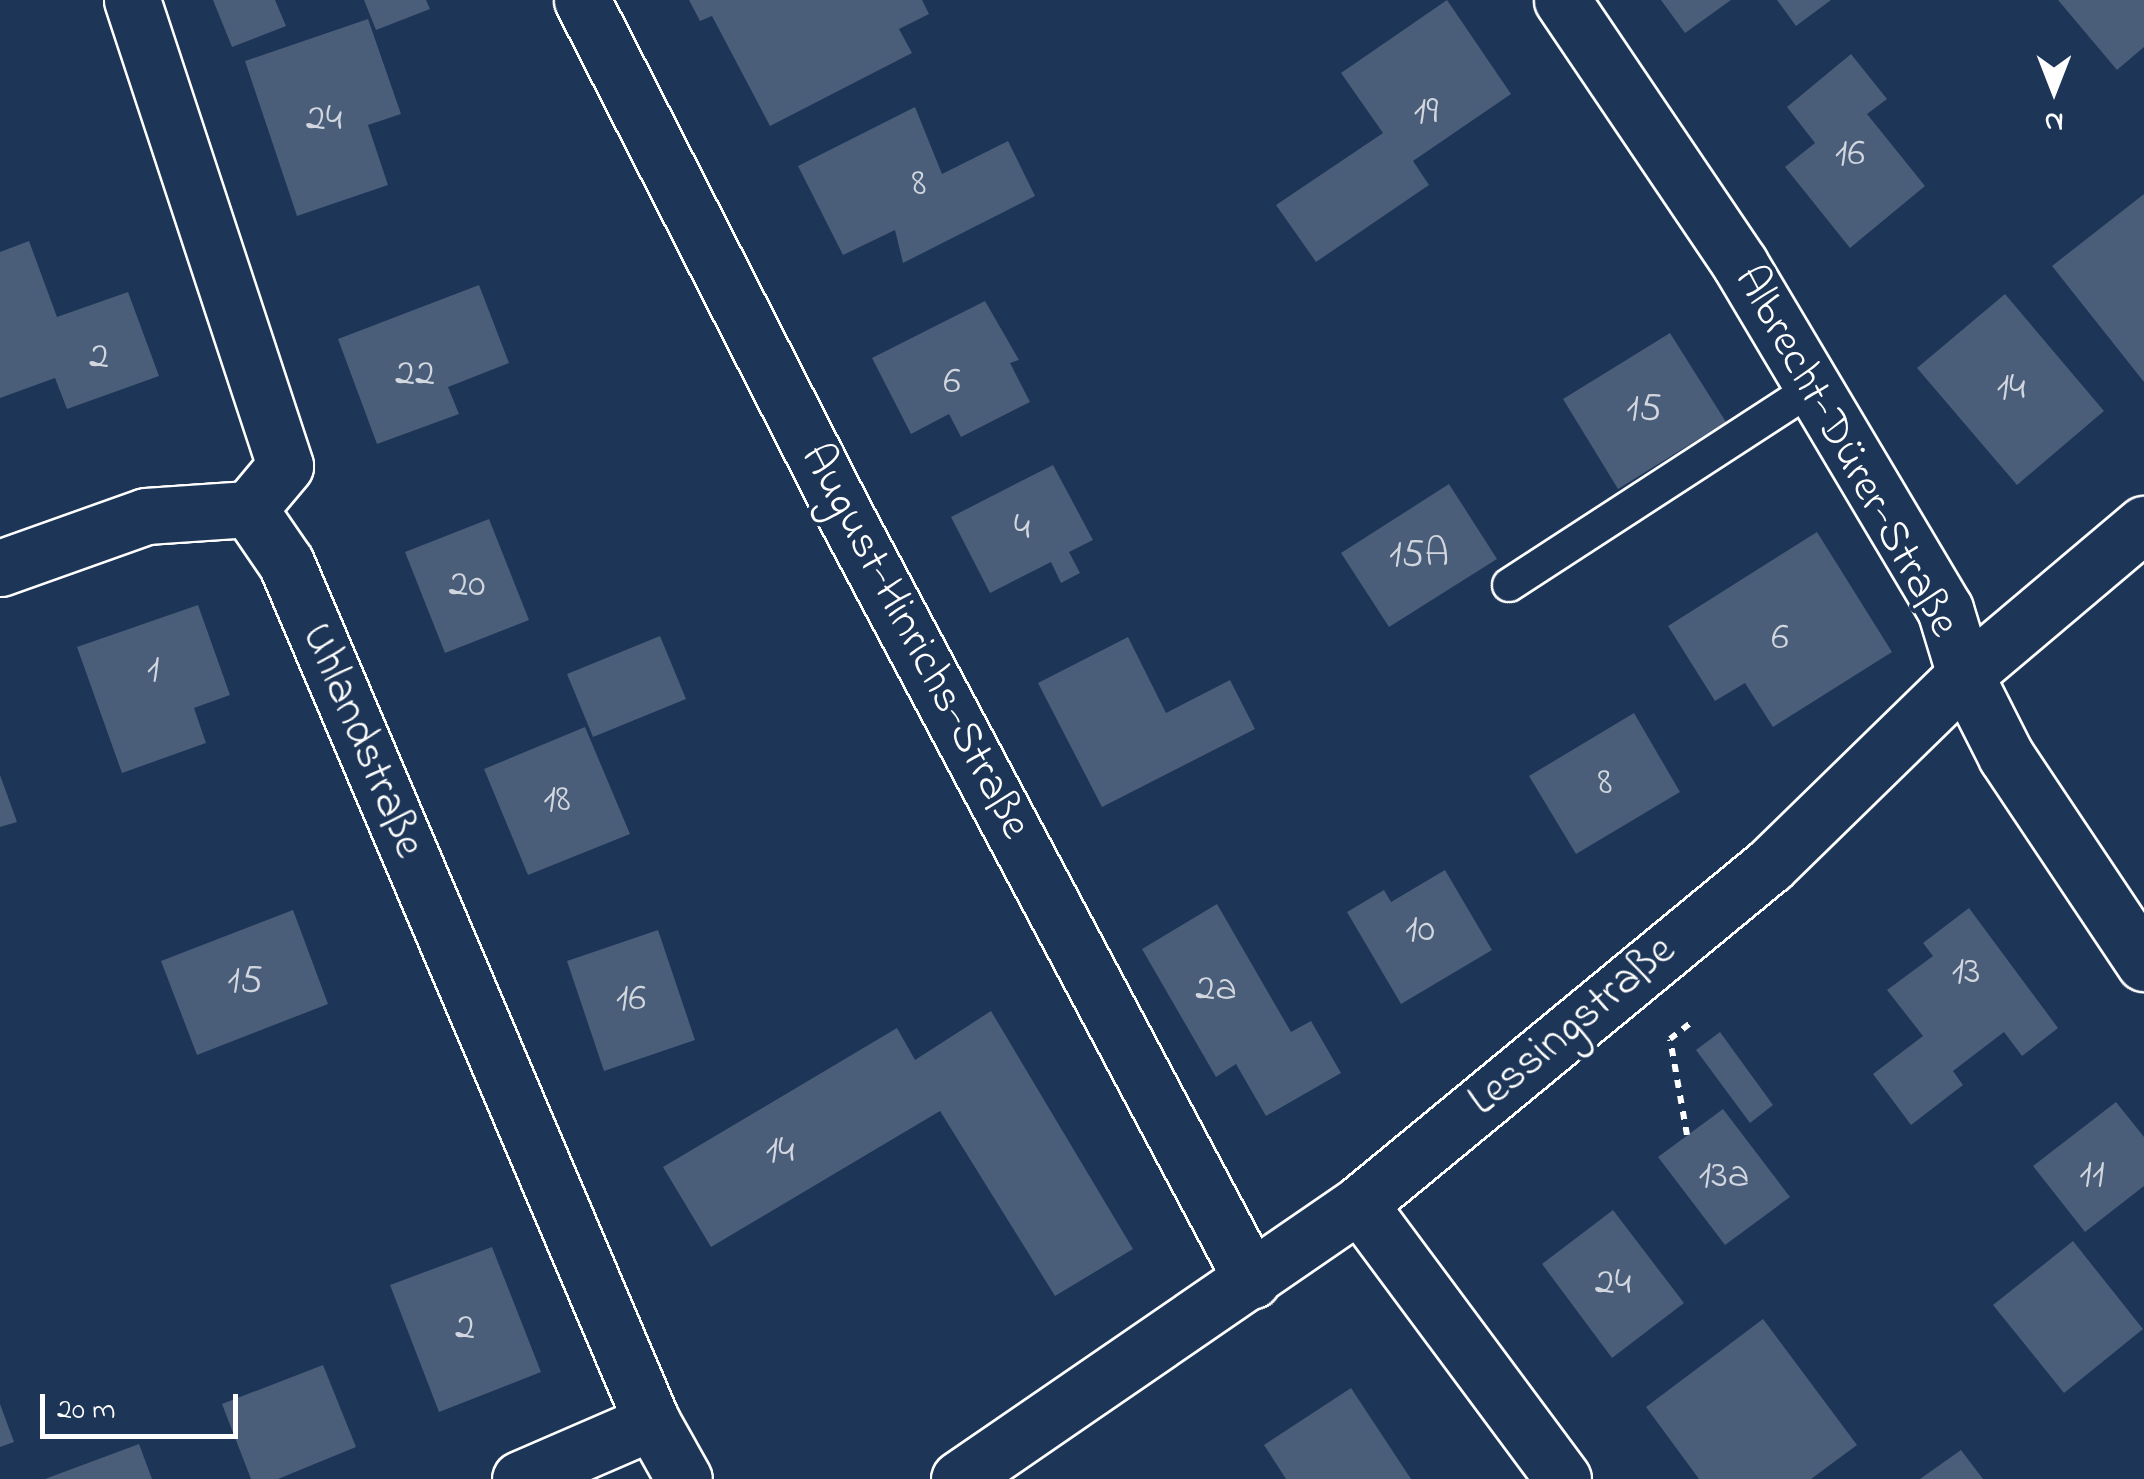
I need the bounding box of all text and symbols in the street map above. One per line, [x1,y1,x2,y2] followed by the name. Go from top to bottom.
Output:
[2004,40,2104,140] north arrow
[1414,89,1438,137] house number: 19
[306,96,342,144] house number: 24
[2045,100,2063,141] text: N
[1835,131,1865,179] house number: 16
[912,161,926,209] house number: 8
[1721,257,1969,647] street label: Albrecht-Dürer-Straße
[89,334,109,382] house number: 2
[395,351,435,399] house number: 22
[943,359,961,407] house number: 6
[1996,365,2026,413] house number: 14
[1626,386,1662,434] house number: 15
[787,435,1041,849] street label: August-Hinrichs-Straße
[1014,505,1030,553] house number: 4
[1389,532,1449,580] house number: 15A
[448,562,486,610] house number: 20
[1771,615,1789,663] house number: 6
[287,616,435,866] street label: Uhlandstraße
[147,647,159,695] house number: 1
[1598,760,1612,808] house number: 8
[543,777,571,825] house number: 18
[1405,907,1435,955] house number: 10
[1459,925,1687,1129] street label: Lessingstraße
[1951,949,1981,997] house number: 13
[227,958,263,1006] house number: 15
[1195,966,1237,1014] house number: 2a
[616,976,646,1024] house number: 16
[765,1128,795,1176] house number: 14
[2079,1152,2105,1200] house number: 11
[1699,1153,1749,1201] house number: 13a
[1595,1260,1631,1308] house number: 24
[455,1305,475,1353] house number: 2
[45,1374,242,1436] scale bar
[57,1389,116,1433] text: 20 m

